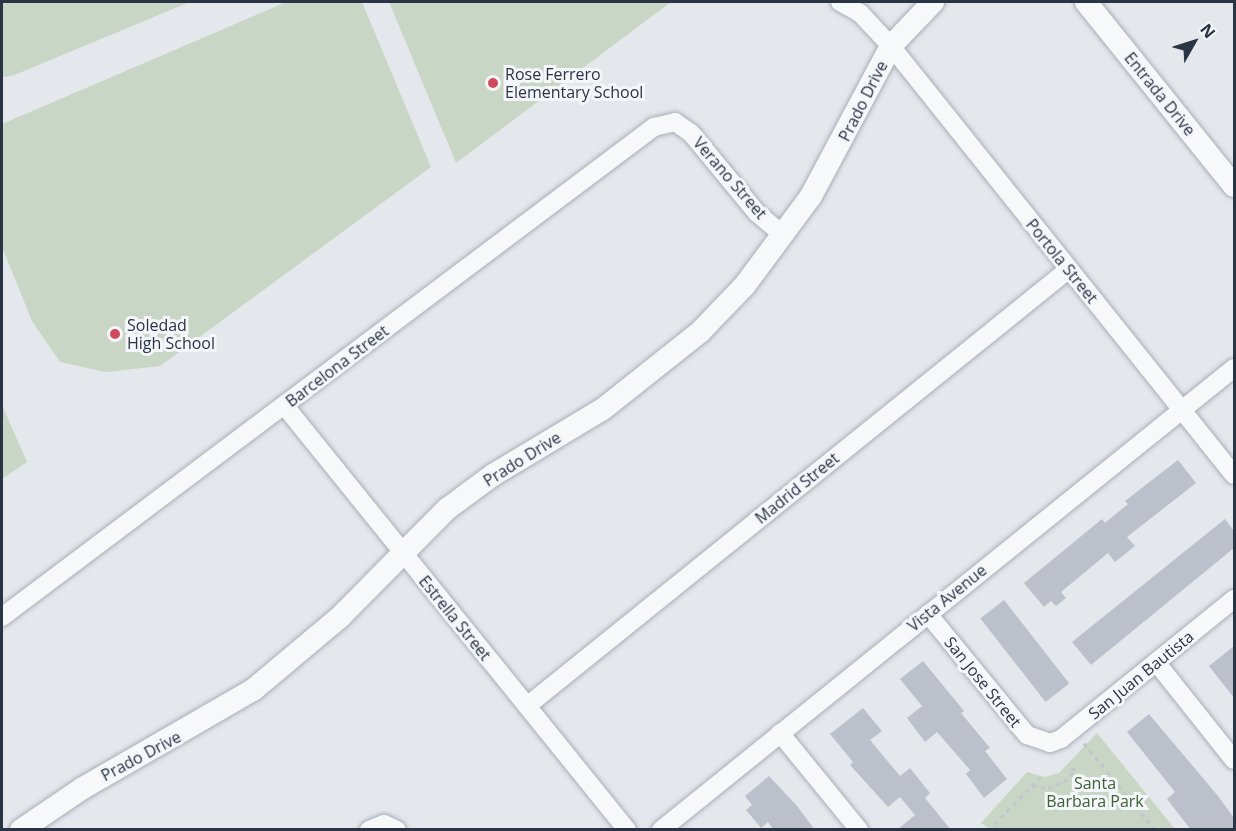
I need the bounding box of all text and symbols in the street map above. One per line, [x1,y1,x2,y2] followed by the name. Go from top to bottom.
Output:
[1164,12,1224,72] north arrow
[1195,19,1221,43] text: N
[1120,48,1200,140] street label: Entrada Drive
[835,58,891,144] street label: Prado Drive
[505,64,643,102] place label: Rose Ferrero Elementary School
[486,76,500,90] marker: Rose Ferrero Elementary School
[689,133,771,223] street label: Verano Street
[1022,215,1102,307] street label: Portola Street
[127,315,215,353] place label: Soledad High School
[282,321,392,411] street label: Barcelona Street
[108,327,122,341] marker: Soledad High School
[480,428,564,490] street label: Prado Drive
[751,448,843,528] street label: Madrid Street
[904,560,990,636] street label: Vista Avenue
[415,572,495,664] street label: Estrella Street
[1085,627,1197,723] street label: San Juan Bautista
[941,633,1025,731] street label: San Jose Street
[98,727,184,785] street label: Prado Drive
[1046,773,1144,811] park label: Santa Barbara Park

